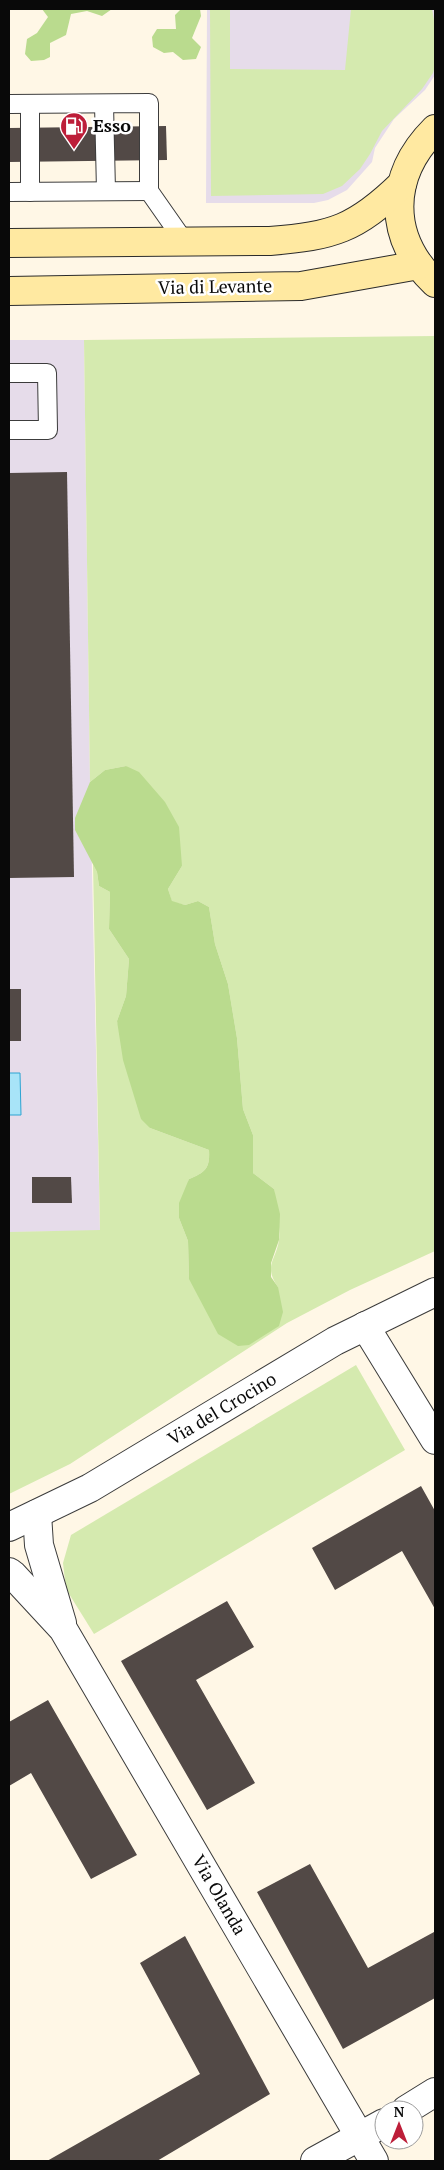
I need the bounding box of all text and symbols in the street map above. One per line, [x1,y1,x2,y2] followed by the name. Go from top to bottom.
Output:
[59,111,89,150] fuel station icon: Esso
[93,113,131,137] place label: Esso
[158,273,272,299] street label: Via di Levante
[163,1366,280,1450] street label: Via del Crocino
[187,1850,252,1939] street label: Via Olanda
[374,2100,424,2150] north arrow
[394,2102,405,2121] text: N

